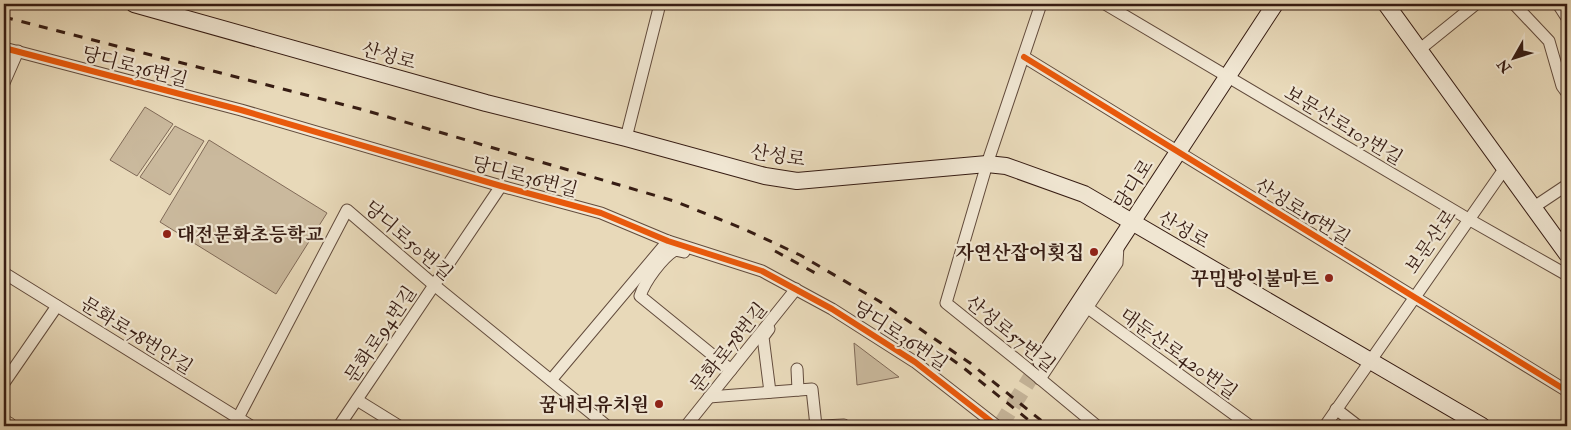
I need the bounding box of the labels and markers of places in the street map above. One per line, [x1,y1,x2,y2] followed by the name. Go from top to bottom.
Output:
[177,223,324,247] place label: 대전문화초등학교
[161,228,173,240] marker: 대전문화초등학교
[956,241,1084,265] place label: 자연산잡어횟집
[1088,246,1100,258] marker: 자연산잡어횟집
[1191,267,1320,291] place label: 꾸밈방이불마트
[1323,272,1335,284] marker: 꾸밈방이불마트
[539,393,649,417] place label: 꿈내리유치원
[653,398,665,410] marker: 꿈내리유치원

